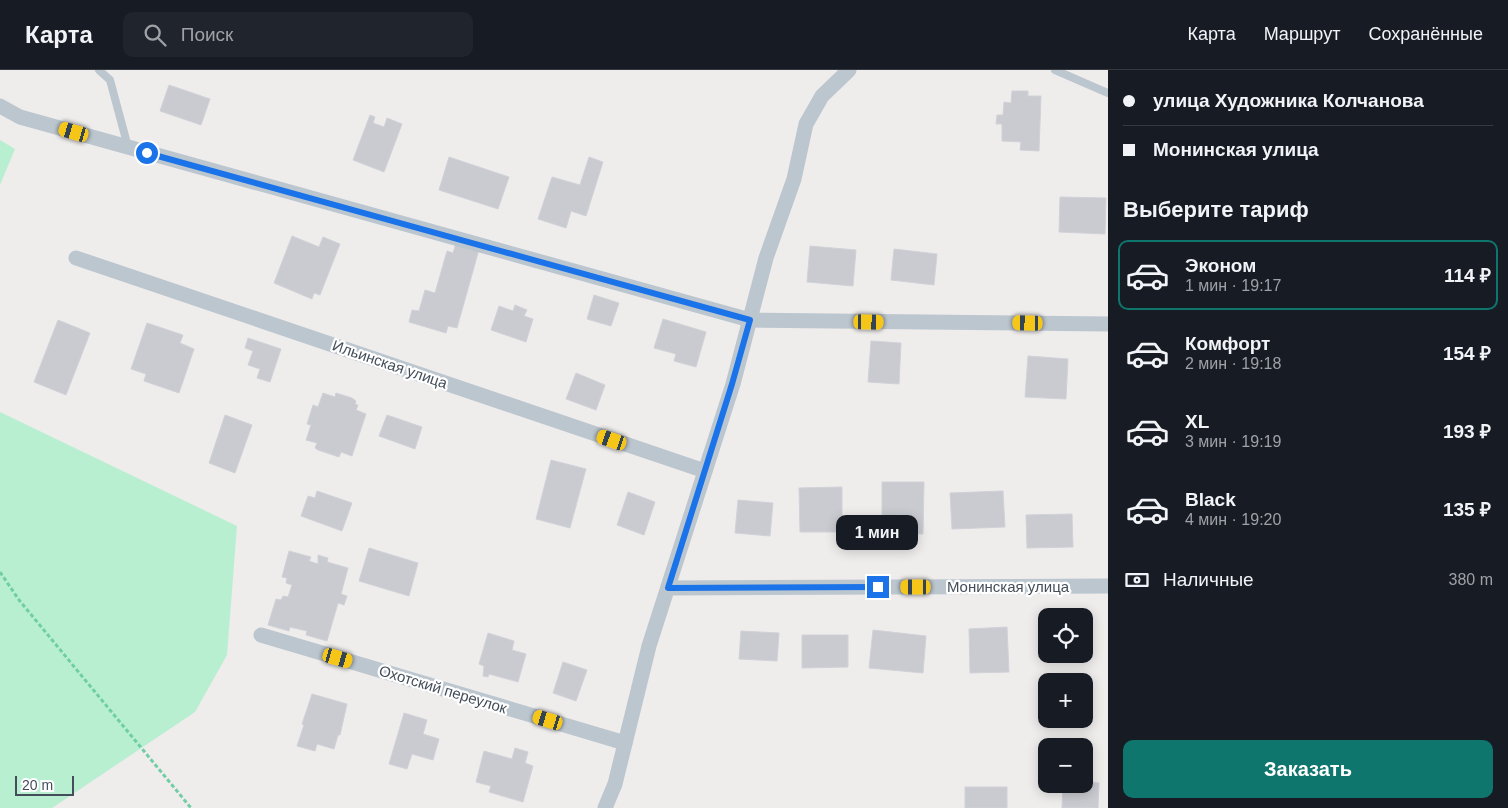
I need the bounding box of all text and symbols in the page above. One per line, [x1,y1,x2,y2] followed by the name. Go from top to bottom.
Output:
[123,12,473,57] search box
[25,21,93,48] text: Карта
[141,21,169,49] icon: search
[181,24,233,45] text: Поиск
[1188,24,1236,44] text: Карта
[1264,24,1340,44] text: Маршрут
[1368,24,1483,44] text: Сохранённые
[1153,90,1424,111] text: улица Художника Колчанова
[57,121,90,143] car
[1153,139,1319,160] text: Монинская улица
[136,142,158,164] route start
[1123,197,1309,222] text: Выберите тариф
[1125,253,1170,298] icon: car
[1185,255,1256,276] text: Эконом
[1444,265,1491,286] text: 114 ₽
[1185,277,1281,294] text: 1 мин · 19:17
[853,314,884,330] car
[1012,315,1043,331] car
[1125,331,1170,376] icon: car
[1185,333,1270,354] text: Комфорт
[330,336,450,392] street label: Ильинская улица
[1443,343,1491,364] text: 154 ₽
[1185,355,1281,372] text: 2 мин · 19:18
[1125,409,1170,454] icon: car
[1185,411,1209,432] text: XL
[1443,421,1491,442] text: 193 ₽
[595,428,628,452] car
[1185,433,1281,450] text: 3 мин · 19:19
[1125,487,1170,532] icon: car
[1185,489,1236,510] text: Black
[1443,499,1491,520] text: 135 ₽
[1185,511,1281,528] text: 4 мин · 19:20
[837,514,919,550] callout: 1 мин
[855,524,899,541] text: 1 мин
[1123,566,1151,594] icon: cash
[1163,569,1254,590] text: Наличные
[1449,571,1493,588] text: 380 m
[867,576,889,598] route end
[947,578,1070,595] street label: Монинская улица
[901,580,931,595] car
[1038,608,1093,793] map controls
[1038,608,1093,663] button: locate
[321,647,354,669] car
[377,661,509,717] street label: Охотский переулок
[1038,673,1093,728] button: +
[531,708,564,732] car
[1038,738,1093,793] button: −
[1123,740,1493,798] button: Заказать
[15,773,74,796] scale bar
[22,777,53,793] text: 20 m

